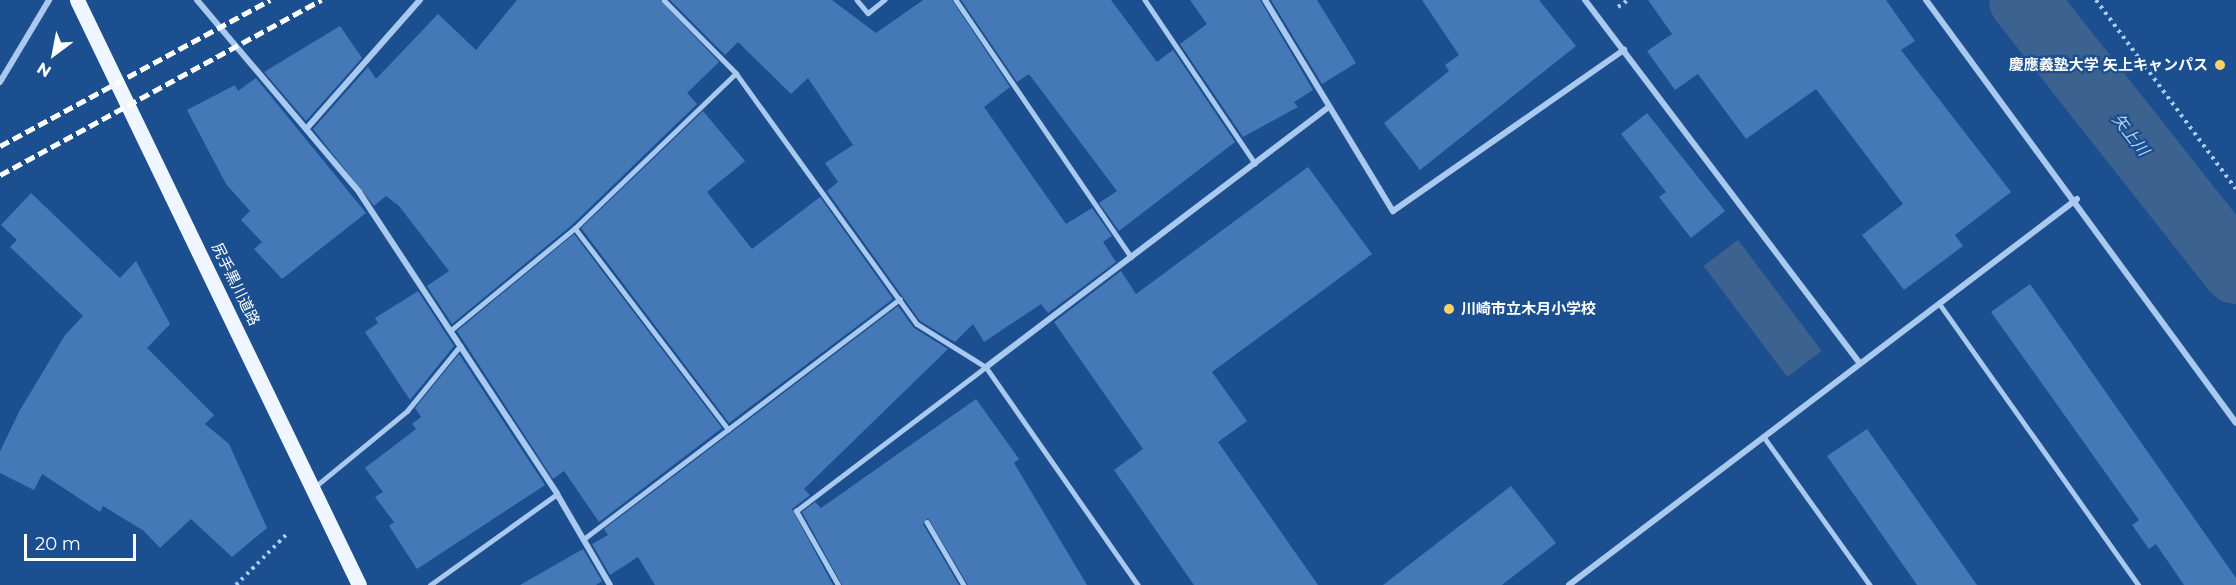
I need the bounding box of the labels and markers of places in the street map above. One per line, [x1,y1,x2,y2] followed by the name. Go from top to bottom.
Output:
[2009,56,2208,74] place label: 慶應義塾大学 矢上キャンパス
[2213,58,2227,72] marker: 慶應義塾大学 矢上キャンパス
[1461,300,1596,318] place label: 川崎市立木月小学校
[1442,302,1456,316] marker: 川崎市立木月小学校

